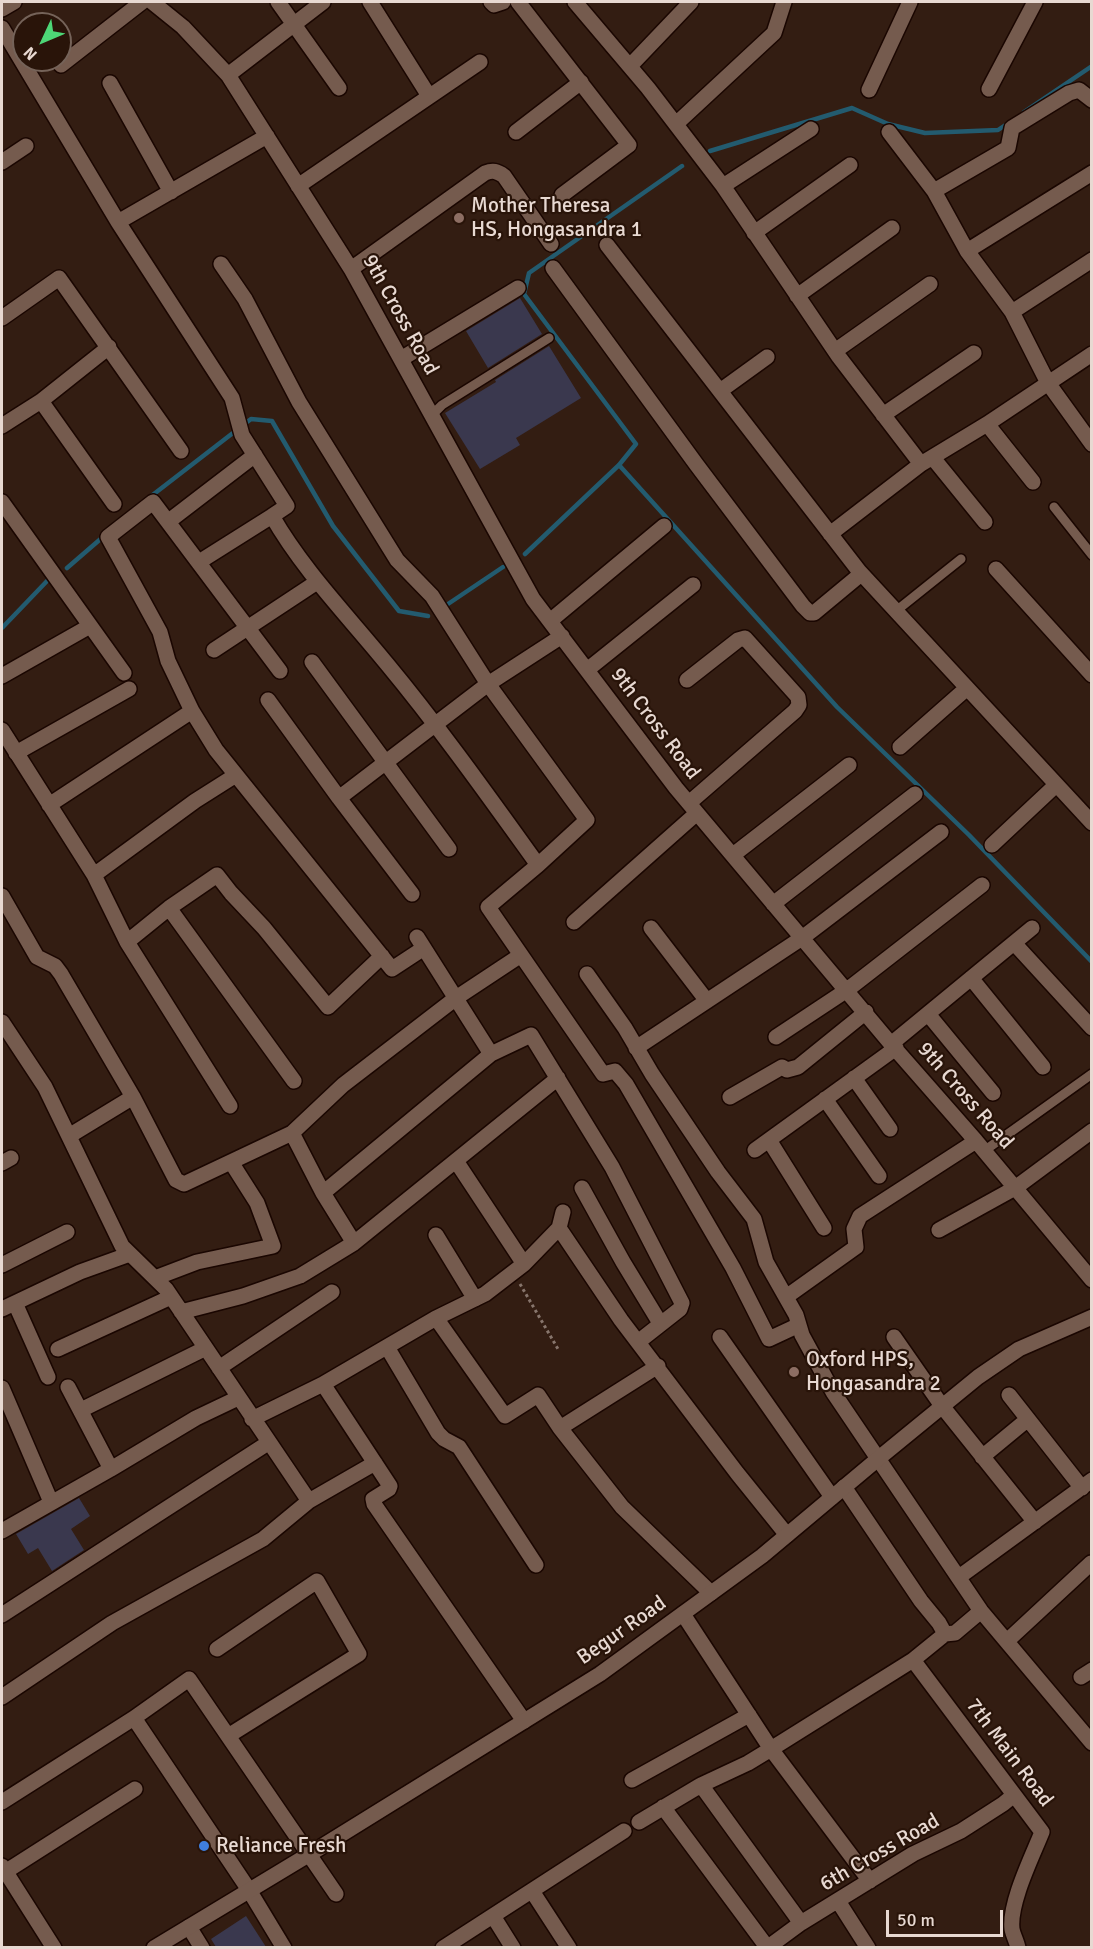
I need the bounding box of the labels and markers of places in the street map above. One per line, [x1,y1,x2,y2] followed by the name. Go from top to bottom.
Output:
[471,193,642,243] place label: Mother Theresa HS, Hongasandra 1
[452,211,466,225] marker: Mother Theresa HS, Hongasandra 1
[806,1347,941,1397] place label: Oxford HPS, Hongasandra 2
[787,1365,801,1379] marker: Oxford HPS, Hongasandra 2
[216,1833,347,1859] place label: Reliance Fresh
[197,1839,211,1853] marker: Reliance Fresh

